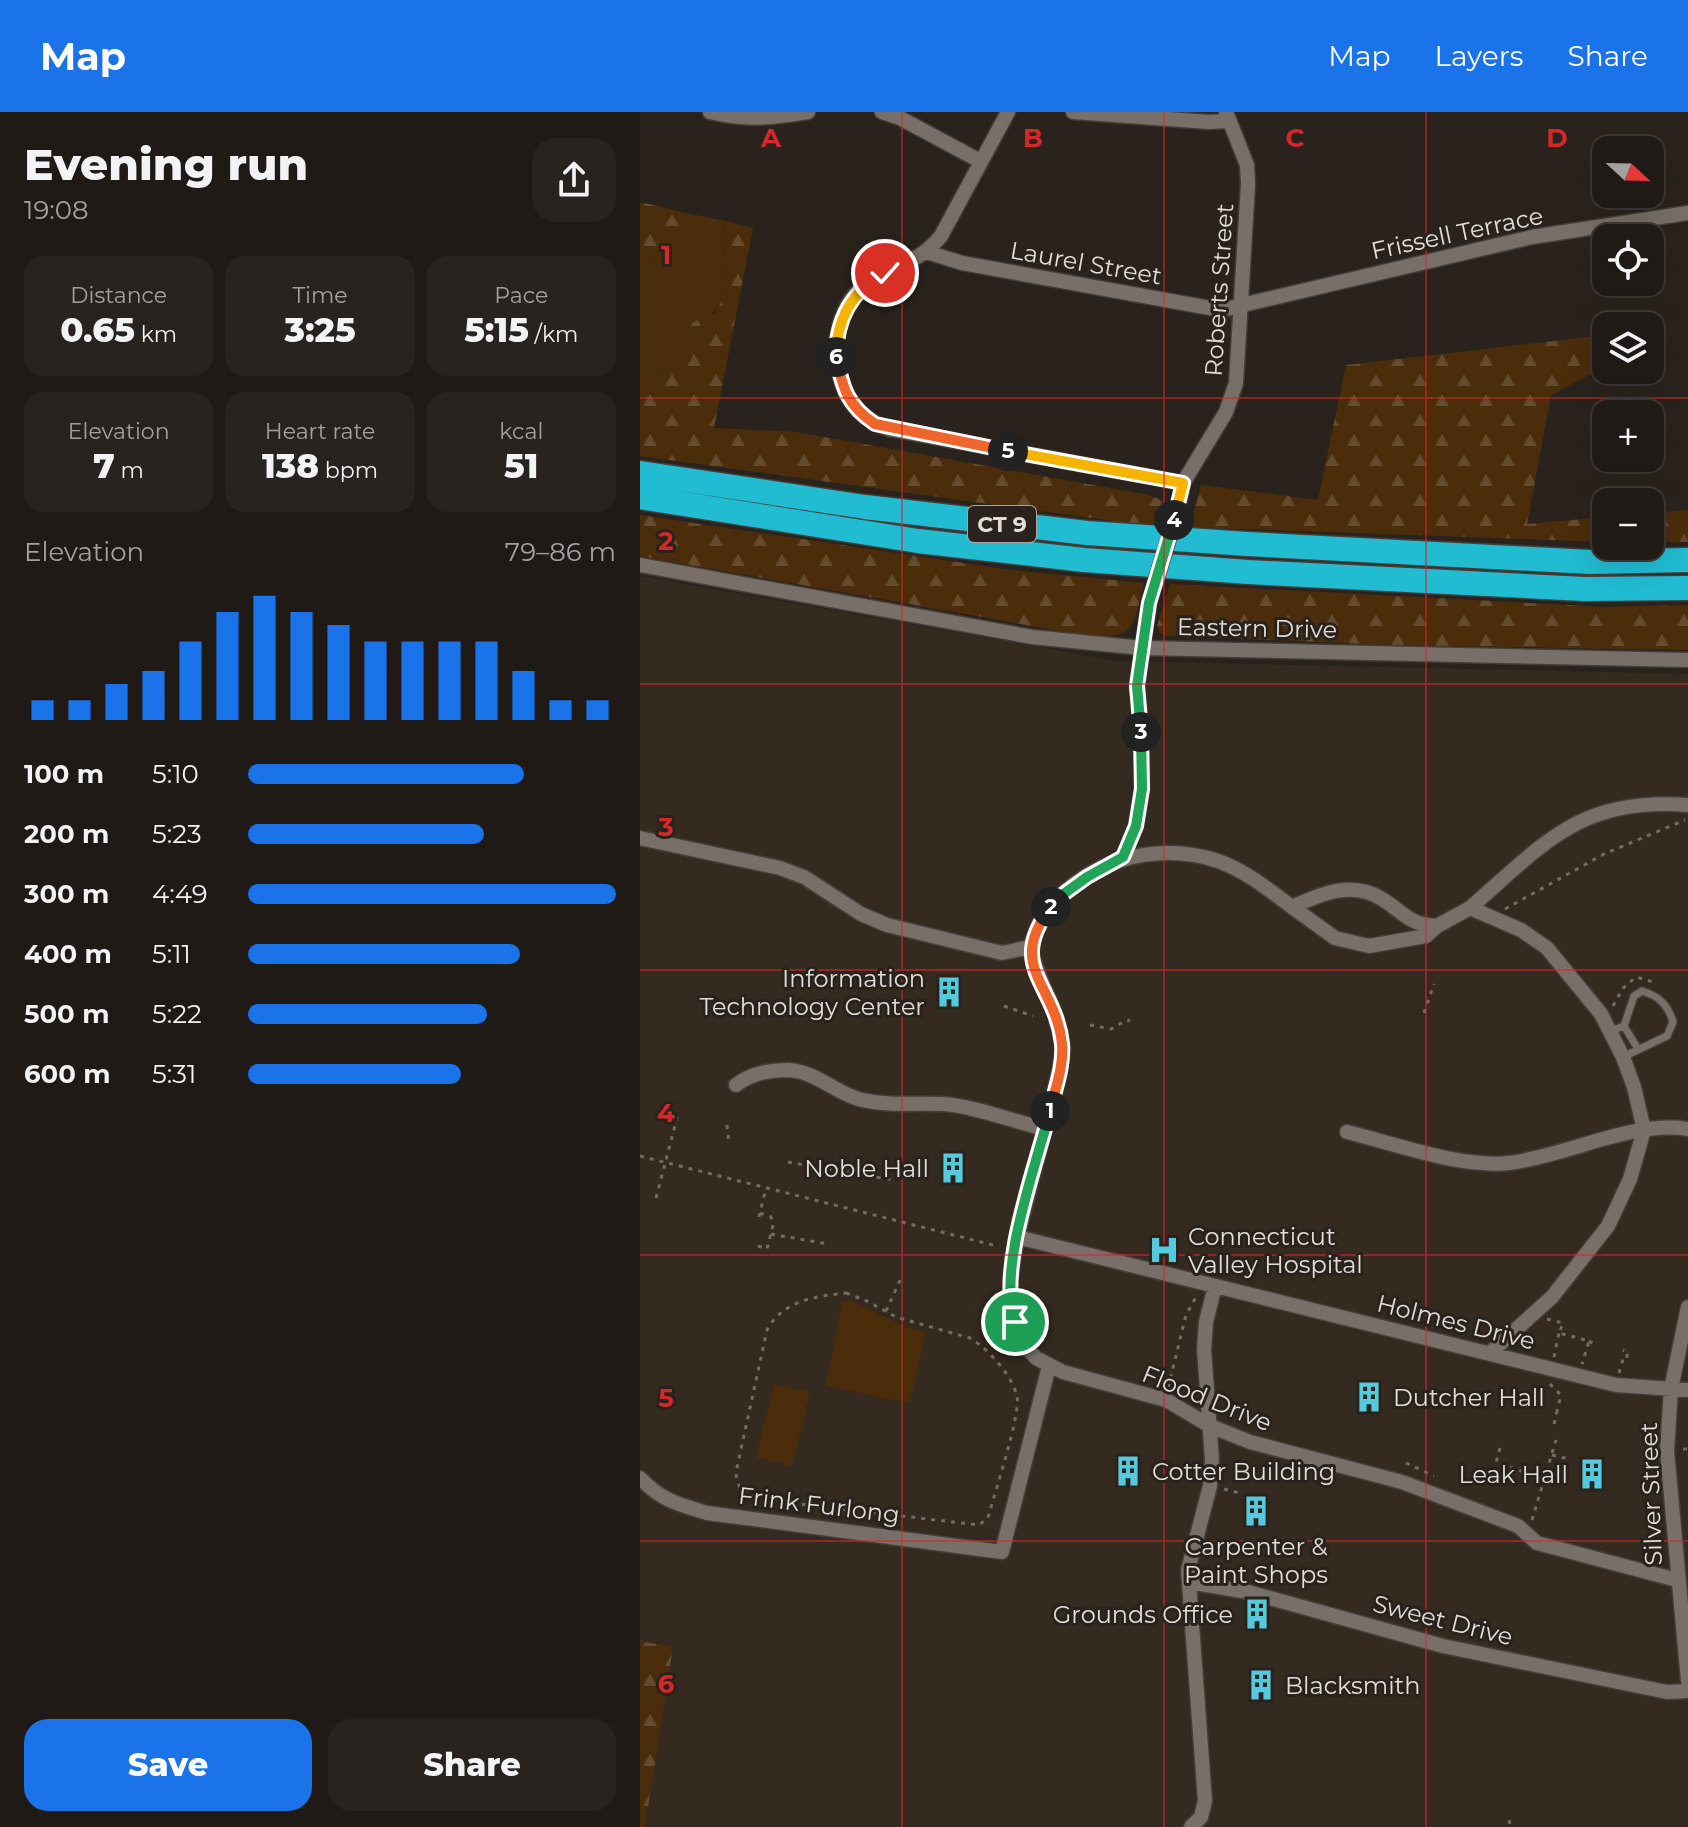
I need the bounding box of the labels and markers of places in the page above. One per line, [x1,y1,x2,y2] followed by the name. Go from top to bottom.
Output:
[851,239,919,307] pin
[816,337,856,377] pin: 6
[988,431,1028,471] pin: 5
[1154,500,1194,540] pin: 4
[1121,712,1161,752] pin: 3
[1031,887,1071,927] pin: 2
[699,964,925,1021] place label: Information Technology Center
[932,975,966,1009] building icon: Information Technology Center
[1030,1091,1070,1131] pin: 1
[936,1151,970,1185] building icon: Noble Hall
[804,1154,929,1183] place label: Noble Hall
[1188,1222,1363,1279] place label: Connecticut Valley Hospital
[1147,1233,1181,1267] hospital icon: Connecticut Valley Hospital
[981,1288,1049,1356] pin
[1352,1380,1386,1414] building icon: Dutcher Hall
[1393,1383,1545,1412] place label: Dutcher Hall
[1111,1454,1145,1488] building icon: Cotter Building
[1152,1457,1335,1486] place label: Cotter Building
[1575,1457,1609,1491] building icon: Leak Hall
[1459,1460,1568,1489] place label: Leak Hall
[1239,1494,1273,1528] building icon: Carpenter & Paint Shops
[1184,1532,1328,1589] place label: Carpenter & Paint Shops
[1240,1597,1274,1631] building icon: Grounds Office
[1053,1600,1233,1629] place label: Grounds Office
[1244,1668,1278,1702] building icon: Blacksmith
[1285,1671,1420,1700] place label: Blacksmith

